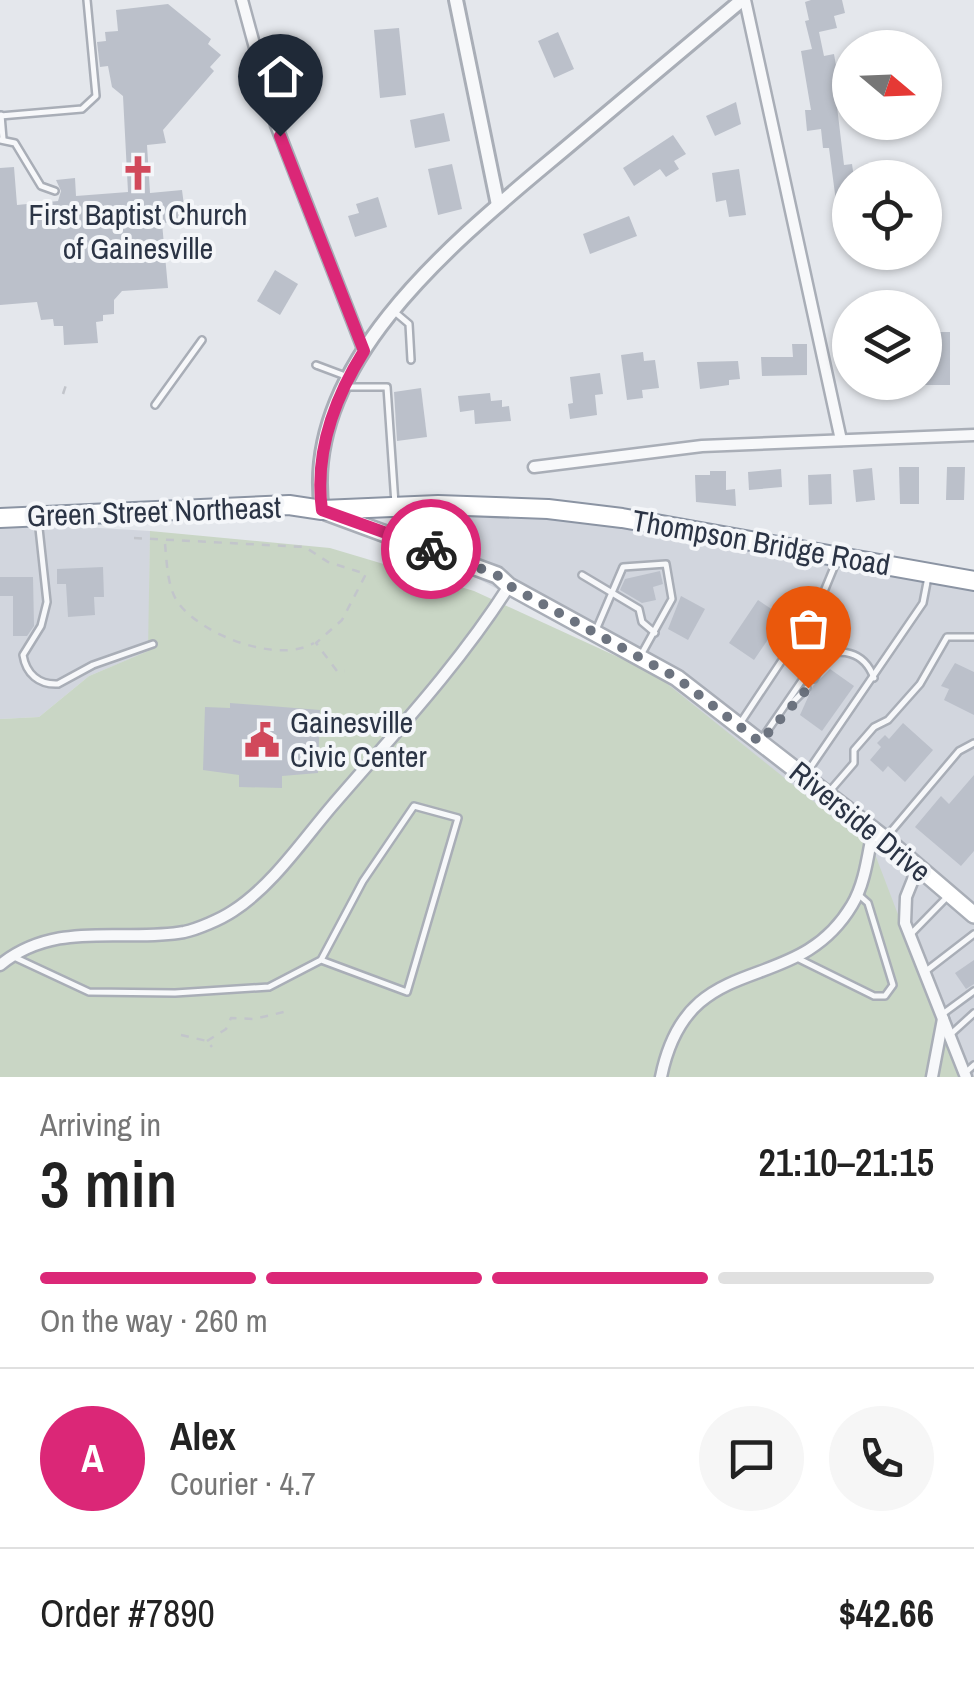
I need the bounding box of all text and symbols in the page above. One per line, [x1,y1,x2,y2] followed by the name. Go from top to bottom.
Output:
[832,30,942,140] north arrow
[832,30,942,400] map controls
[238,34,323,137] pin
[253,49,308,104] icon: home
[119,154,157,192] church icon: First Baptist Church of Gainesville
[832,160,942,270] button: locate
[29,194,247,268] place label: First Baptist Church of Gainesville
[832,290,942,400] button: layers
[26,487,282,535] street label: Green Street Northeast
[381,499,481,599] courier
[629,500,893,584] street label: Thompson Bridge Road
[404,522,459,577] icon: bike
[766,586,851,689] pin
[781,601,836,656] icon: bag
[290,702,428,776] place label: Gainesville Civic Center
[243,721,281,759] public building icon: Gainesville Civic Center
[782,752,940,891] street label: Riverside Drive
[40,1103,161,1146] text: Arriving in
[758,1137,934,1188] text: 21:10–21:15
[40,1140,177,1227] text: 3 min
[40,1299,268,1342] text: On the way · 260 m
[699,1406,804,1511] button: chat
[829,1406,934,1511] button: phone
[170,1411,236,1462] text: Alex
[81,1433,104,1484] text: A
[170,1462,316,1505] text: Courier · 4.7
[40,1588,215,1639] text: Order #7890
[839,1588,934,1639] text: $42.66

